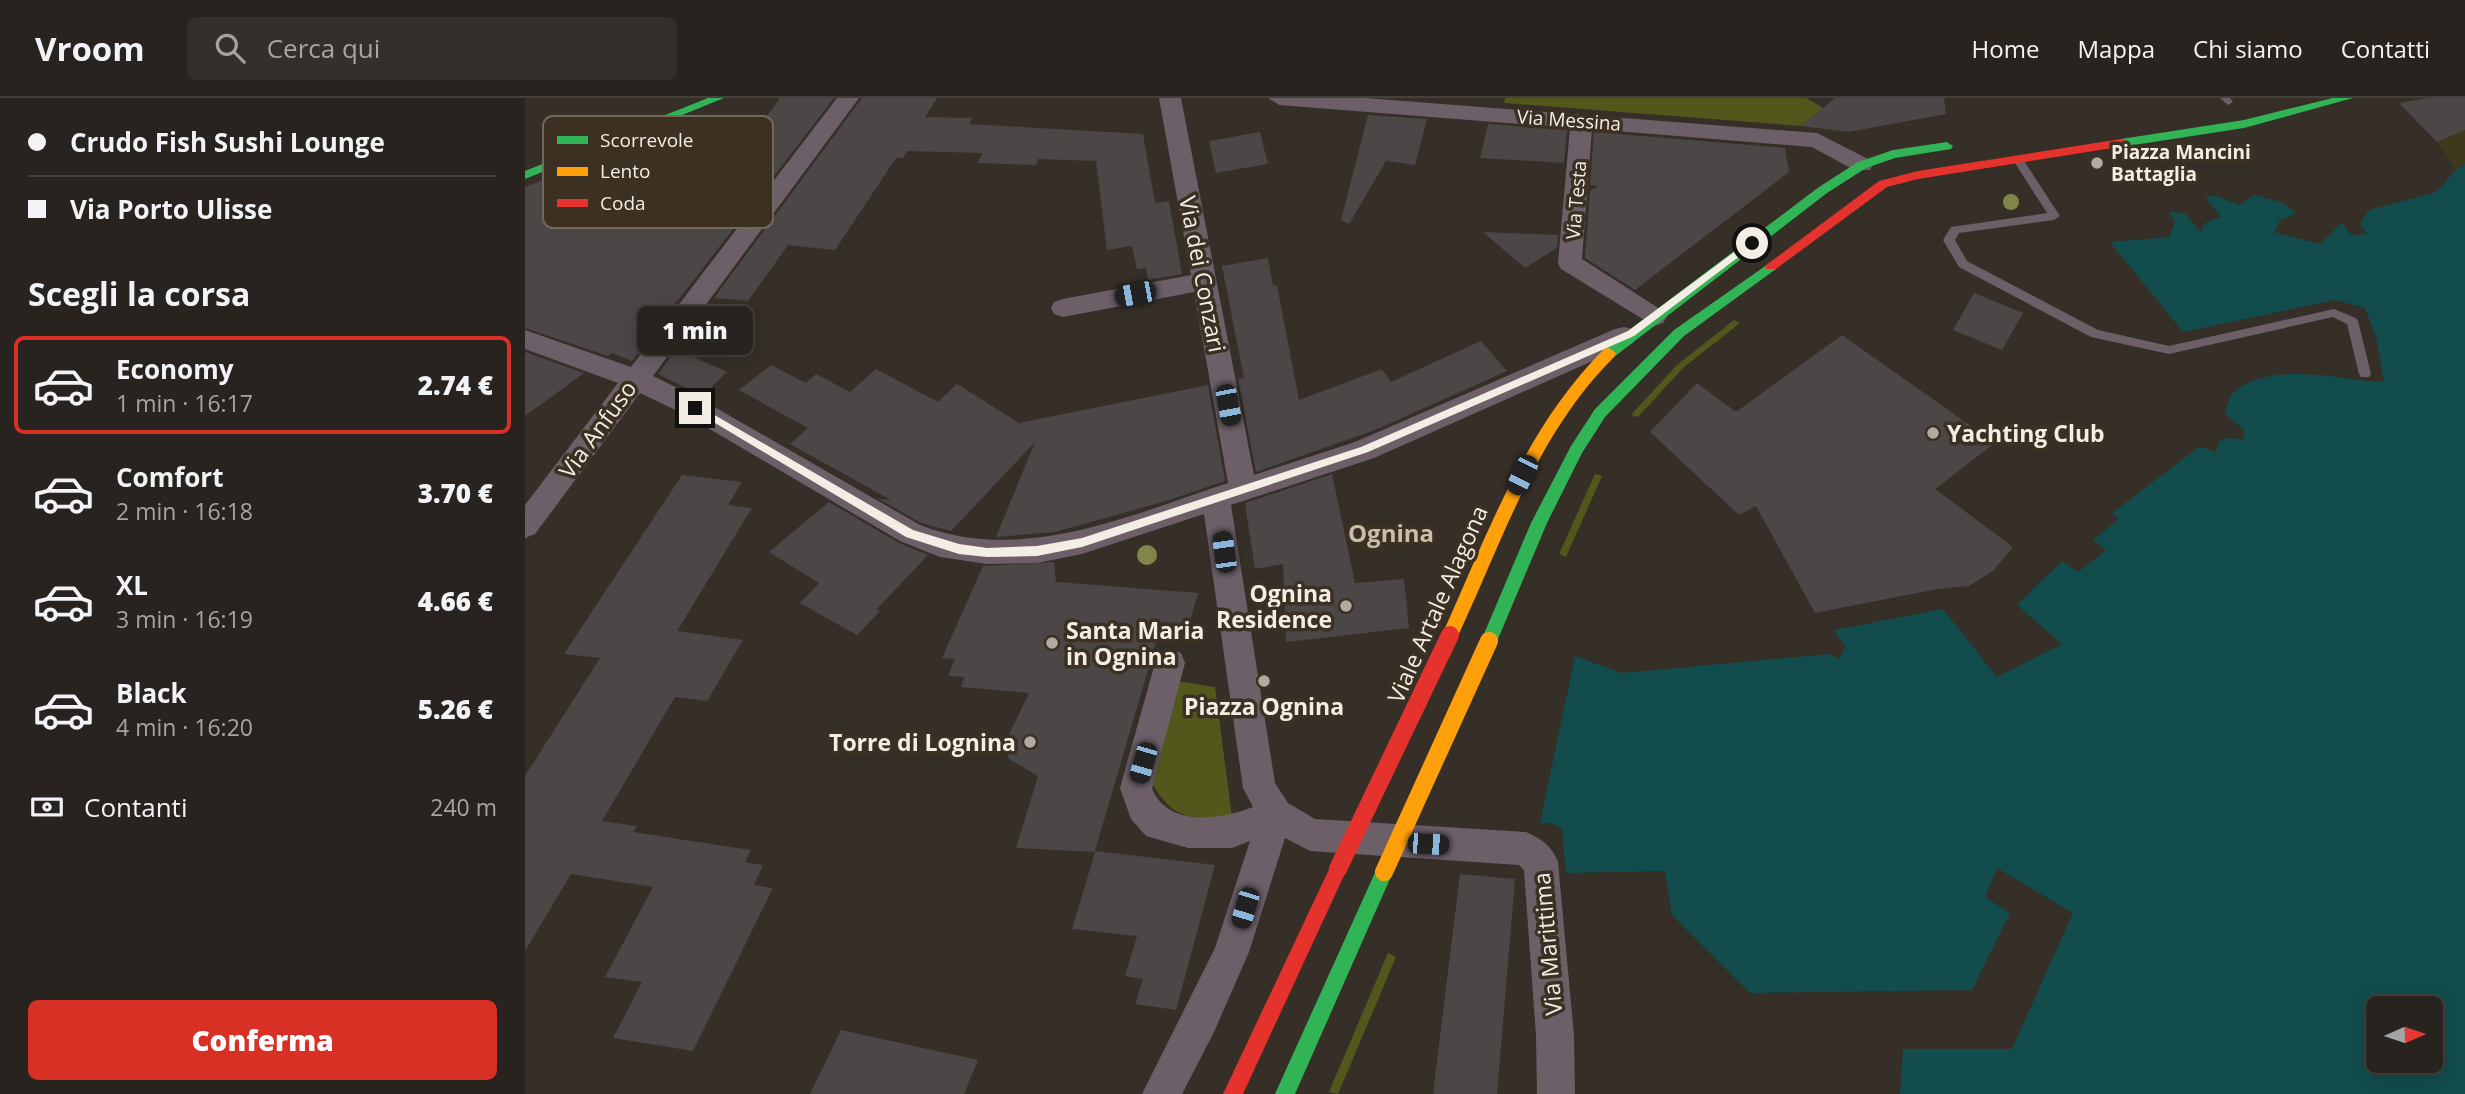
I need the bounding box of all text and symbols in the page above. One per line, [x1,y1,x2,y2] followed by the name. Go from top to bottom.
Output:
[187,17,677,80] search box
[35,26,145,71] text: Vroom
[211,29,249,67] icon: search
[267,30,380,66] text: Cerca qui
[1972,32,2039,65] text: Home
[2077,32,2155,65] text: Mappa
[2193,32,2303,65] text: Chi siamo
[2341,32,2430,65] text: Contatti
[1516,103,1622,137] street label: Via Messina
[543,116,773,228] legend
[70,124,385,160] text: Crudo Fish Sushi Lounge
[600,127,694,153] text: Scorrevole
[2111,139,2251,187] place label: Piazza Mancini Battaglia
[2089,155,2105,171] marker: Piazza Mancini Battaglia
[600,158,650,184] text: Lento
[1560,159,1592,241] street label: Via Testa
[600,190,646,216] text: Coda
[70,191,272,227] text: Via Porto Ulisse
[1172,193,1234,355] street label: Via dei Conzari
[1736,227,1768,259] route start
[28,272,250,315] text: Scegli la corsa
[1113,280,1158,308] car
[637,306,753,356] callout: 1 min
[662,314,728,346] text: 1 min
[116,351,234,387] text: Economy
[32,354,95,417] icon: car
[418,367,493,403] text: 2.74 €
[551,374,643,484] street label: Via Anfuso
[1214,382,1243,428] car
[116,387,253,419] text: 1 min · 16:17
[679,392,711,424] route end
[1947,417,2105,449] place label: Yachting Club
[1925,425,1941,441] marker: Yachting Club
[1504,452,1541,498] car
[116,459,223,495] text: Comfort
[32,462,95,525] icon: car
[418,475,493,511] text: 3.70 €
[116,495,253,527] text: 2 min · 16:18
[1379,500,1495,708] street label: Viale Artale Alagona
[1348,516,1434,549] district label: Ognina
[1211,530,1238,574] car
[116,567,148,603] text: XL
[32,570,95,633] icon: car
[1216,577,1332,635] place label: Ognina Residence
[418,583,493,619] text: 4.66 €
[1338,598,1354,614] marker: Ognina Residence
[116,603,253,635] text: 3 min · 16:19
[1066,614,1204,672] place label: Santa Maria in Ognina
[1044,635,1060,651] marker: Santa Maria in Ognina
[1256,673,1272,689] marker: Piazza Ognina
[116,675,187,711] text: Black
[32,678,95,741] icon: car
[1184,690,1344,722] place label: Piazza Ognina
[418,691,493,727] text: 5.26 €
[116,711,253,743] text: 4 min · 16:20
[829,726,1016,758] place label: Torre di Lognina
[1022,734,1038,750] marker: Torre di Lognina
[1128,740,1159,786] car
[28,788,66,826] icon: cash
[84,789,187,825] text: Contanti
[430,791,497,823] text: 240 m
[1407,832,1450,856] car
[1525,871,1569,1017] street label: Via Marittima
[1229,885,1262,931] car
[2366,996,2443,1073] north arrow
[2366,996,2443,1073] map controls
[28,1000,497,1080] button: Conferma

